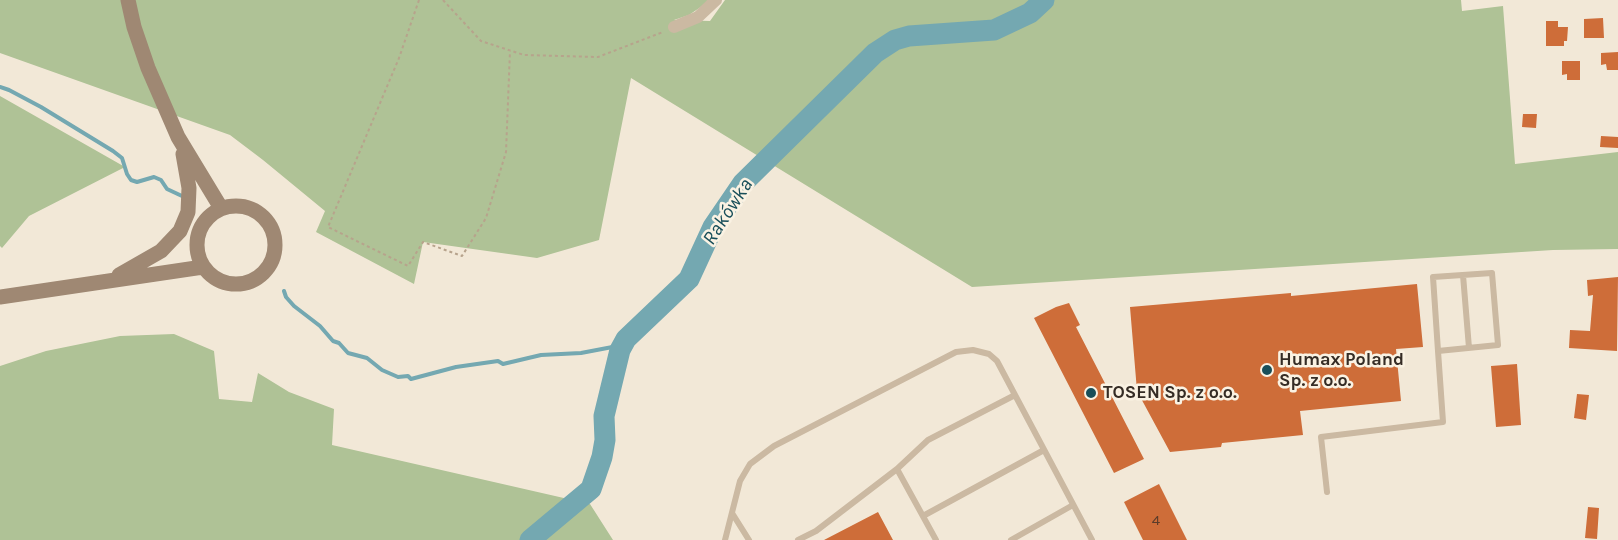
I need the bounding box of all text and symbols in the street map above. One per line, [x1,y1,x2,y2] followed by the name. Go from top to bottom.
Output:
[698,174,758,250] water label: Rakówka
[1279,349,1404,392] place label: Humax Poland Sp. z o.o.
[1260,363,1274,377] marker: Humax Poland Sp. z o.o.
[1103,382,1237,404] place label: TOSEN Sp. z o.o.
[1084,386,1098,400] marker: TOSEN Sp. z o.o.
[1152,512,1160,530] house number: 4

